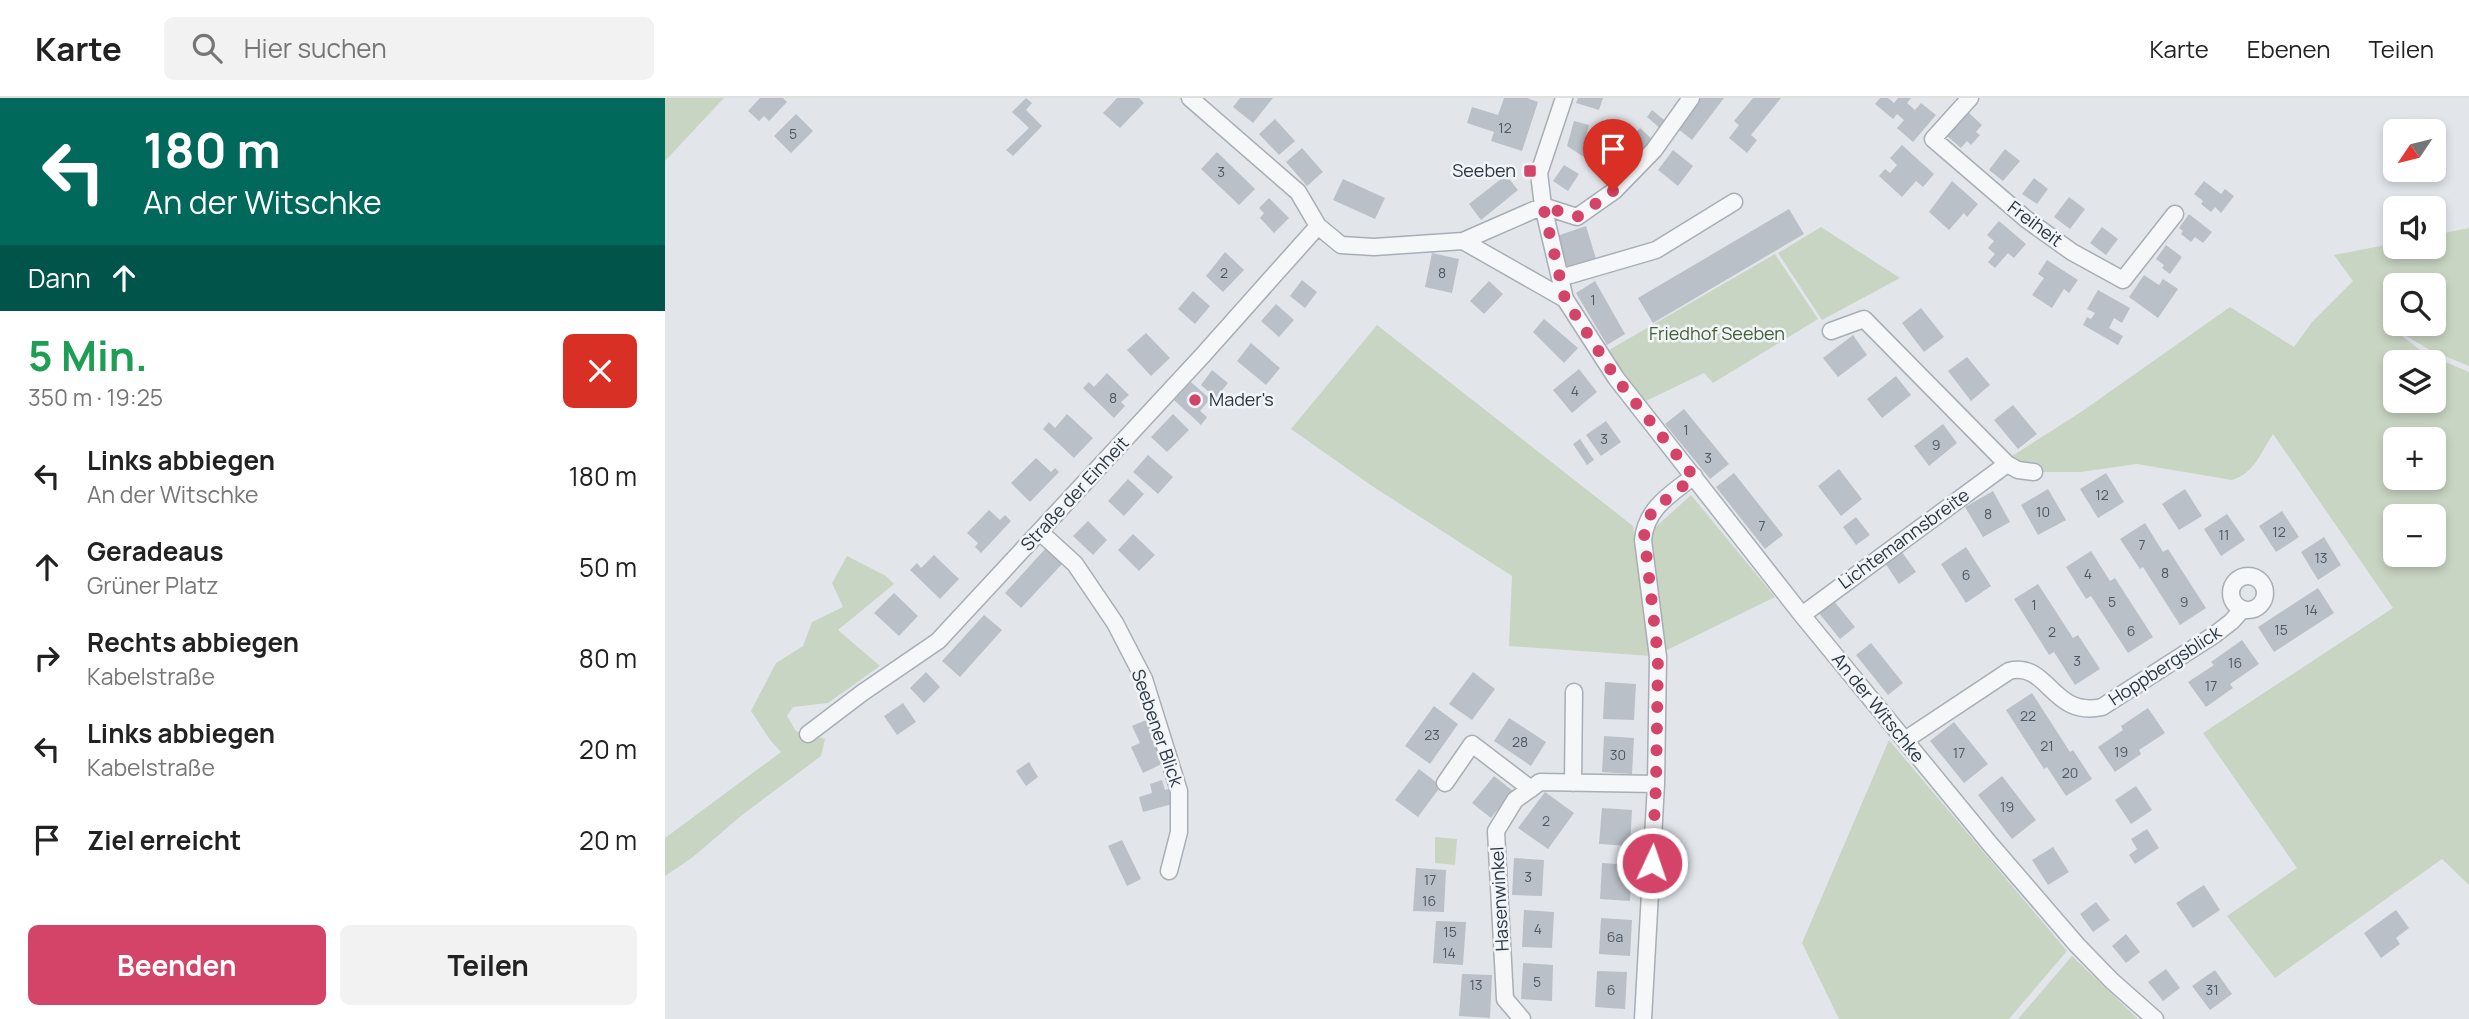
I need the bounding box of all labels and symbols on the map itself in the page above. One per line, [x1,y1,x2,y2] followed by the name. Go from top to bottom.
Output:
[1498,118,1512,137] house number: 12
[1583,119,1643,191] pin
[2383,119,2447,182] north arrow
[789,124,797,143] house number: 5
[1452,158,1516,182] place label: Seeben
[1217,162,1225,181] house number: 3
[1522,163,1538,179] marker: Seeben
[2003,195,2068,252] street label: Freiheit
[1220,263,1228,282] house number: 2
[1438,263,1446,282] house number: 8
[1590,290,1596,309] house number: 1
[1649,321,1785,345] park label: Friedhof Seeben
[1571,381,1579,400] house number: 4
[1209,387,1274,411] place label: Mader's
[1109,388,1117,407] house number: 8
[1187,392,1203,408] marker: Mader's
[1683,420,1689,439] house number: 1
[1600,429,1608,448] house number: 3
[1015,431,1134,556] street label: Straße der Einheit
[1932,435,1940,454] house number: 9
[1704,448,1712,467] house number: 3
[1833,483,1974,594] street label: Lichtemannsbreite
[2095,485,2109,504] house number: 12
[2036,502,2050,521] house number: 10
[1984,504,1992,523] house number: 8
[1758,516,1766,535] house number: 7
[2272,522,2286,541] house number: 12
[2219,525,2229,544] house number: 11
[2138,535,2146,554] house number: 7
[2314,548,2328,567] house number: 13
[2161,563,2169,582] house number: 8
[2084,564,2092,583] house number: 4
[1962,565,1970,584] house number: 6
[2108,592,2116,611] house number: 5
[2180,592,2188,611] house number: 9
[2031,595,2037,614] house number: 1
[2304,600,2318,619] house number: 14
[2104,619,2226,711] street label: Hoppbergsblick
[2274,620,2288,639] house number: 15
[2127,621,2135,640] house number: 6
[2048,622,2056,641] house number: 2
[1827,648,1930,767] street label: An der Witschke
[2073,651,2081,670] house number: 3
[2228,653,2242,672] house number: 16
[1127,666,1190,791] street label: Seebener Blick
[2205,676,2217,695] house number: 17
[2020,706,2036,725] house number: 22
[1424,725,1440,744] house number: 23
[1512,732,1528,751] house number: 28
[2040,736,2054,755] house number: 21
[2114,742,2128,761] house number: 19
[1953,743,1965,762] house number: 17
[1610,745,1626,764] house number: 30
[2062,763,2078,782] house number: 20
[2000,797,2014,816] house number: 19
[1542,811,1550,830] house number: 2
[1615,826,1689,900] position arrow
[1484,846,1514,952] street label: Hasenwinkel
[1524,867,1532,886] house number: 3
[1424,870,1436,889] house number: 17
[1422,891,1436,910] house number: 16
[1534,919,1542,938] house number: 4
[1443,922,1457,941] house number: 15
[1607,927,1623,946] house number: 6a
[1442,943,1456,962] house number: 14
[1533,972,1541,991] house number: 5
[1469,975,1483,994] house number: 13
[1607,980,1615,999] house number: 6
[2205,980,2219,999] house number: 31

